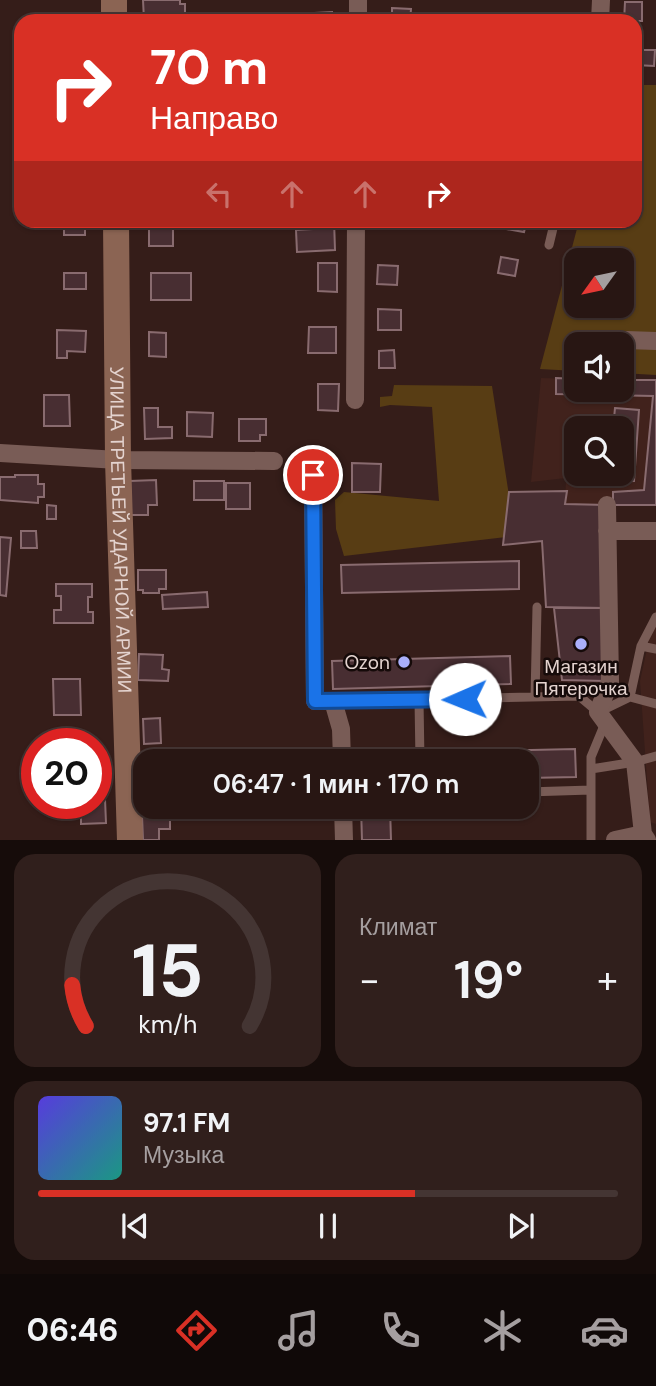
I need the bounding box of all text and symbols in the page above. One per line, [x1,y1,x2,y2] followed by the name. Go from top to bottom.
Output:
[150,35,268,99] text: 70 m
[35,42,126,133] icon: right
[150,97,278,139] text: Направо
[200,175,238,213] icon: left
[273,175,311,213] icon: ahead
[346,175,384,213] icon: ahead
[419,175,457,213] icon: right
[564,248,634,318] north arrow
[564,248,634,486] map controls
[564,332,634,402] button: sound
[105,366,138,694] street label: УЛИЦА ТРЕТЬЕЙ УДАРНОЙ АРМИИ
[564,416,634,486] button: search
[283,445,343,505] pin
[294,456,332,494] icon: arrive
[573,636,589,652] marker: Магазин Пятерочка
[344,650,390,675] place label: Ozon
[396,654,412,670] marker: Ozon
[535,654,628,701] place label: Магазин Пятерочка
[428,662,502,736] position arrow
[21,728,112,819] speed limit sign: 20
[213,767,459,801] text: 06:47 · 1 мин · 170 m
[359,912,437,942] text: Климат
[132,925,203,1020] text: 15
[454,946,523,1014] text: 19°
[359,955,380,1005] text: −
[597,955,618,1005] text: +
[138,1008,197,1041] text: km/h
[143,1106,230,1140] text: 97.1 FM
[143,1140,224,1170] text: Музыка
[116,1207,154,1245] icon: previous
[309,1207,347,1245] icon: pause
[502,1207,540,1245] icon: next
[172,1306,221,1355] icon: directions
[274,1306,323,1355] icon: music
[376,1306,425,1355] icon: phone
[478,1306,527,1355] icon: climate
[580,1306,629,1355] icon: car
[27,1309,119,1351] text: 06:46

